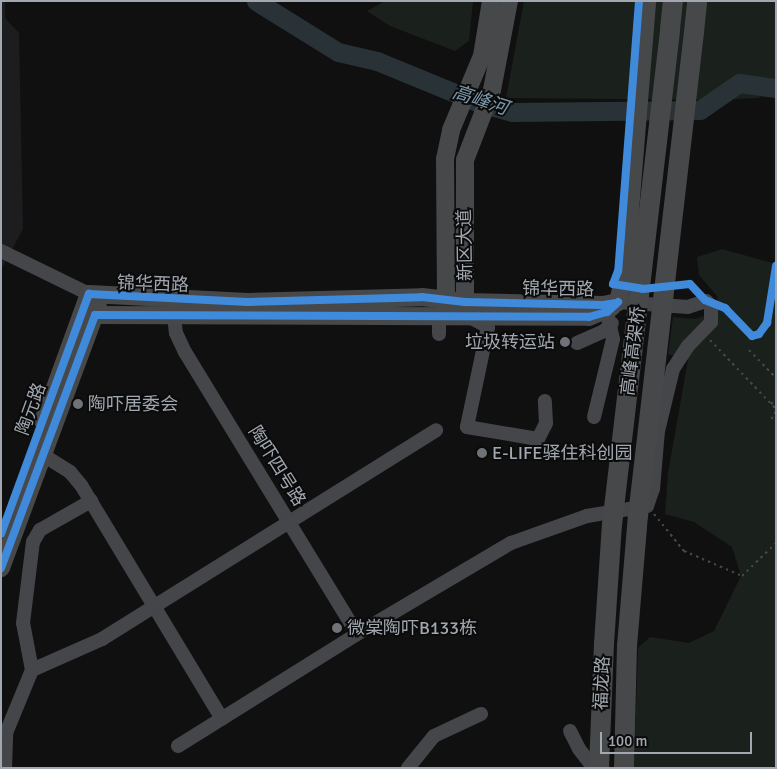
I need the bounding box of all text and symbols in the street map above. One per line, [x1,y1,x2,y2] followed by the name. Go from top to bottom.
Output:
[449,81,511,121] water label: 高峰河
[454,209,476,281] street label: 新区大道
[117,272,189,296] street label: 锦华西路
[522,278,594,300] street label: 锦华西路
[617,305,649,397] street label: 高峰高架桥
[465,331,555,353] place label: 垃圾转运站
[559,336,571,348] marker: 垃圾转运站
[12,380,50,438] street label: 陶元路
[88,393,178,415] place label: 陶吓居委会
[72,398,84,410] marker: 陶吓居委会
[244,422,310,510] street label: 陶吓四号路
[492,442,633,464] place label: E-LIFE驿住科创园
[476,447,488,459] marker: E-LIFE驿住科创园
[347,617,477,639] place label: 微棠陶吓B133栋
[331,622,343,634] marker: 微棠陶吓B133栋
[590,655,614,711] street label: 福龙路
[602,722,754,754] scale bar
[608,732,648,750] text: 100 m

